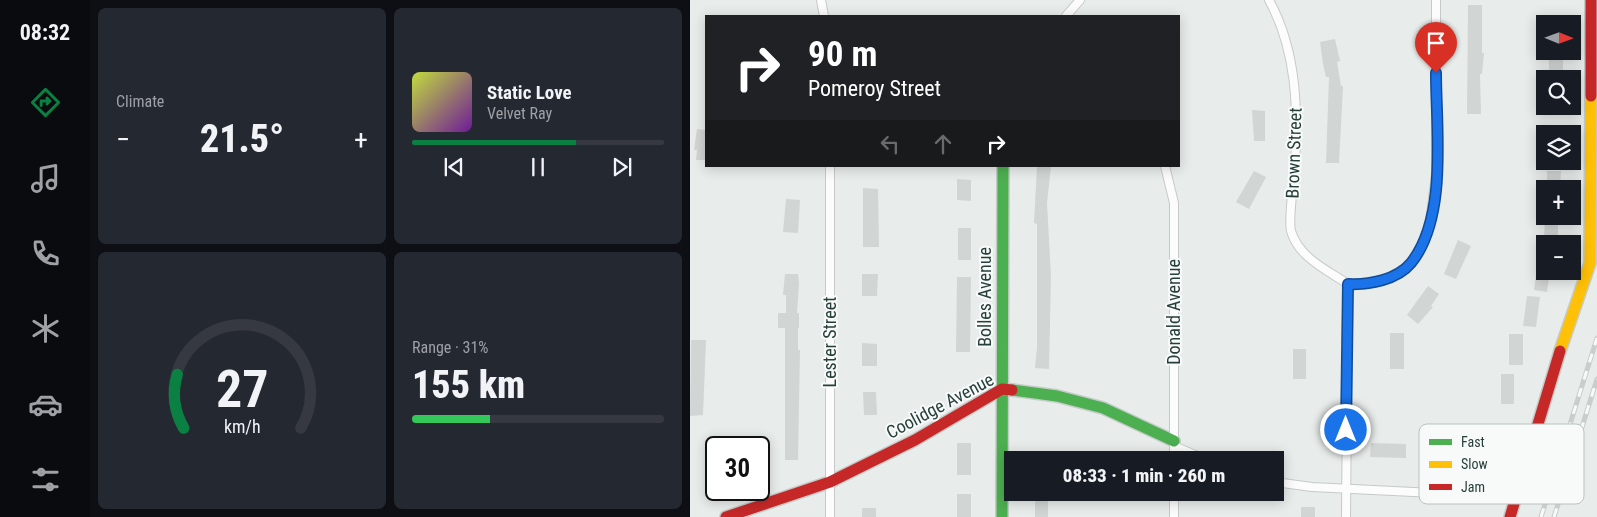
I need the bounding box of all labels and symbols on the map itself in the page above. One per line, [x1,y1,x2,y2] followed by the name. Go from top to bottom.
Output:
[1536,15,1581,60] north arrow
[1415,22,1457,73] pin
[1281,107,1306,199] street label: Brown Street
[974,247,995,347] street label: Bolles Avenue
[1163,259,1184,365] street label: Donald Avenue
[819,297,840,387] street label: Lester Street
[882,368,997,443] street label: Coolidge Avenue
[1319,403,1371,455] position arrow
[1419,424,1584,504] legend
[1461,434,1485,450] text: Fast
[705,436,770,501] speed limit sign: 30
[1461,456,1488,472] text: Slow
[1461,479,1485,495] text: Jam

